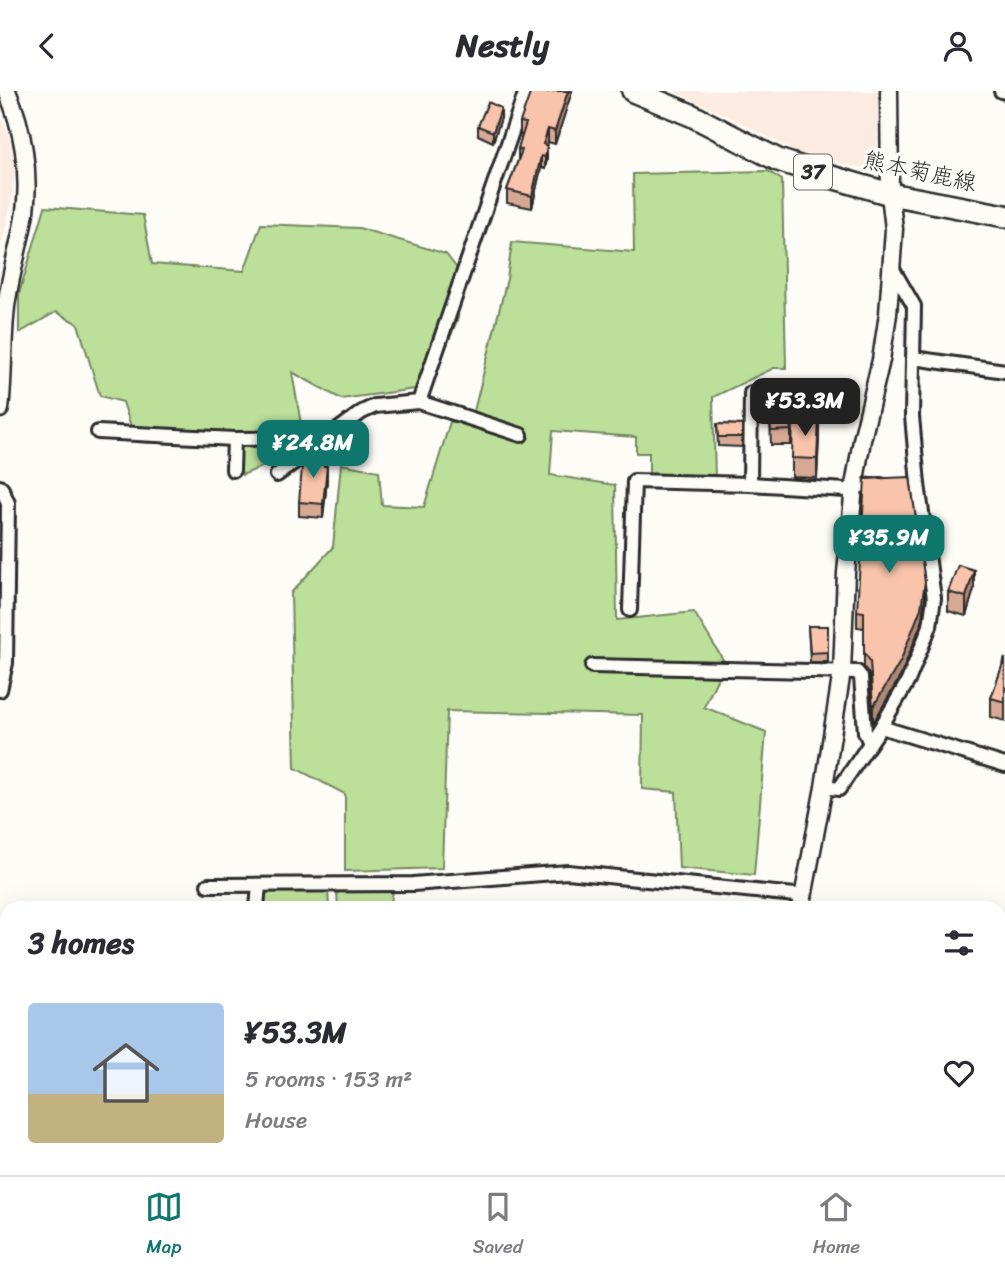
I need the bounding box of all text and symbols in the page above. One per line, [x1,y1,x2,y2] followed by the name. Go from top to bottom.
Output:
[456,17,549,74] text: Nestly
[28,27,66,65] icon: back
[939,27,977,65] icon: person
[859,139,980,203] street label: 熊本菊鹿線
[794,155,832,189] road number: 37
[748,379,862,438] pin: ¥53.3M
[766,380,844,421] text: ¥53.3M
[256,421,370,480] pin: ¥24.8M
[273,422,353,463] text: ¥24.8M
[832,515,946,575] pin: ¥35.9M
[849,517,929,558] text: ¥35.9M
[28,916,134,970] text: 3 homes
[940,924,978,962] icon: filters
[245,1005,346,1059] text: ¥53.3M
[84,1031,168,1115] icon: home
[940,1054,978,1092] icon: heart
[245,1059,412,1100] text: 5 rooms · 153 m²
[245,1100,307,1141] text: House
[145,1188,183,1263] tab: Map
[473,1188,523,1263] tab: Saved
[813,1188,860,1263] tab: Home

